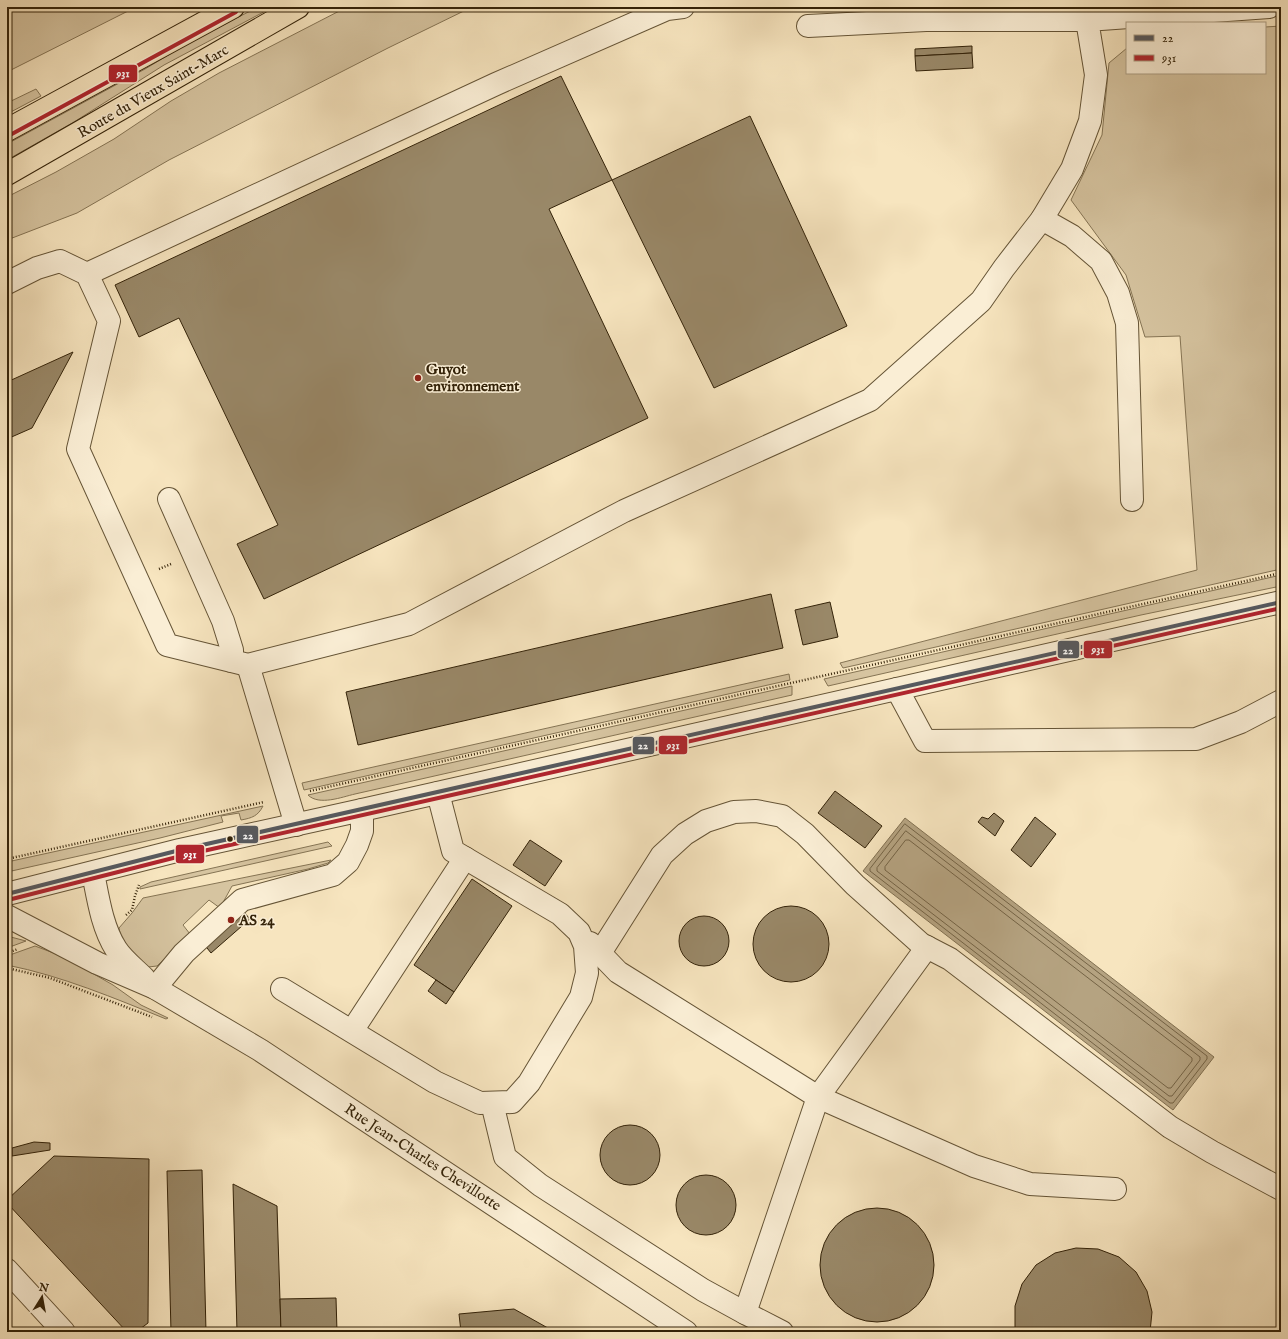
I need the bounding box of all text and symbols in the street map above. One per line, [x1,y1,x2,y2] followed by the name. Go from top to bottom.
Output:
[1126,22,1266,74] legend
[1162,31,1174,46] text: 22
[74,40,232,142] street label: Route du Vieux Saint-Marc
[1161,51,1176,66] text: 931
[108,64,138,83] line badge: 931
[115,67,130,81] text: 931
[426,360,520,396] place label: Guyot environnement
[413,373,423,383] marker: Guyot environnement
[1057,640,1080,659] line badge: 22
[1083,640,1113,659] line badge: 931
[1090,643,1105,657] text: 931
[1063,644,1074,658] text: 22
[658,735,688,755] line badge: 931
[632,736,655,755] line badge: 22
[638,739,649,753] text: 22
[665,739,680,753] text: 931
[236,825,259,844] line badge: 22
[243,829,254,843] text: 22
[225,834,235,844] unlabelled marker
[175,844,205,864] line badge: 931
[182,848,197,862] text: 931
[238,911,275,930] place label: AS 24
[226,915,236,925] marker: AS 24
[341,1100,505,1215] street label: Rue Jean-Charles Chevillotte
[22,1277,62,1317] north arrow
[37,1280,50,1296] text: N

